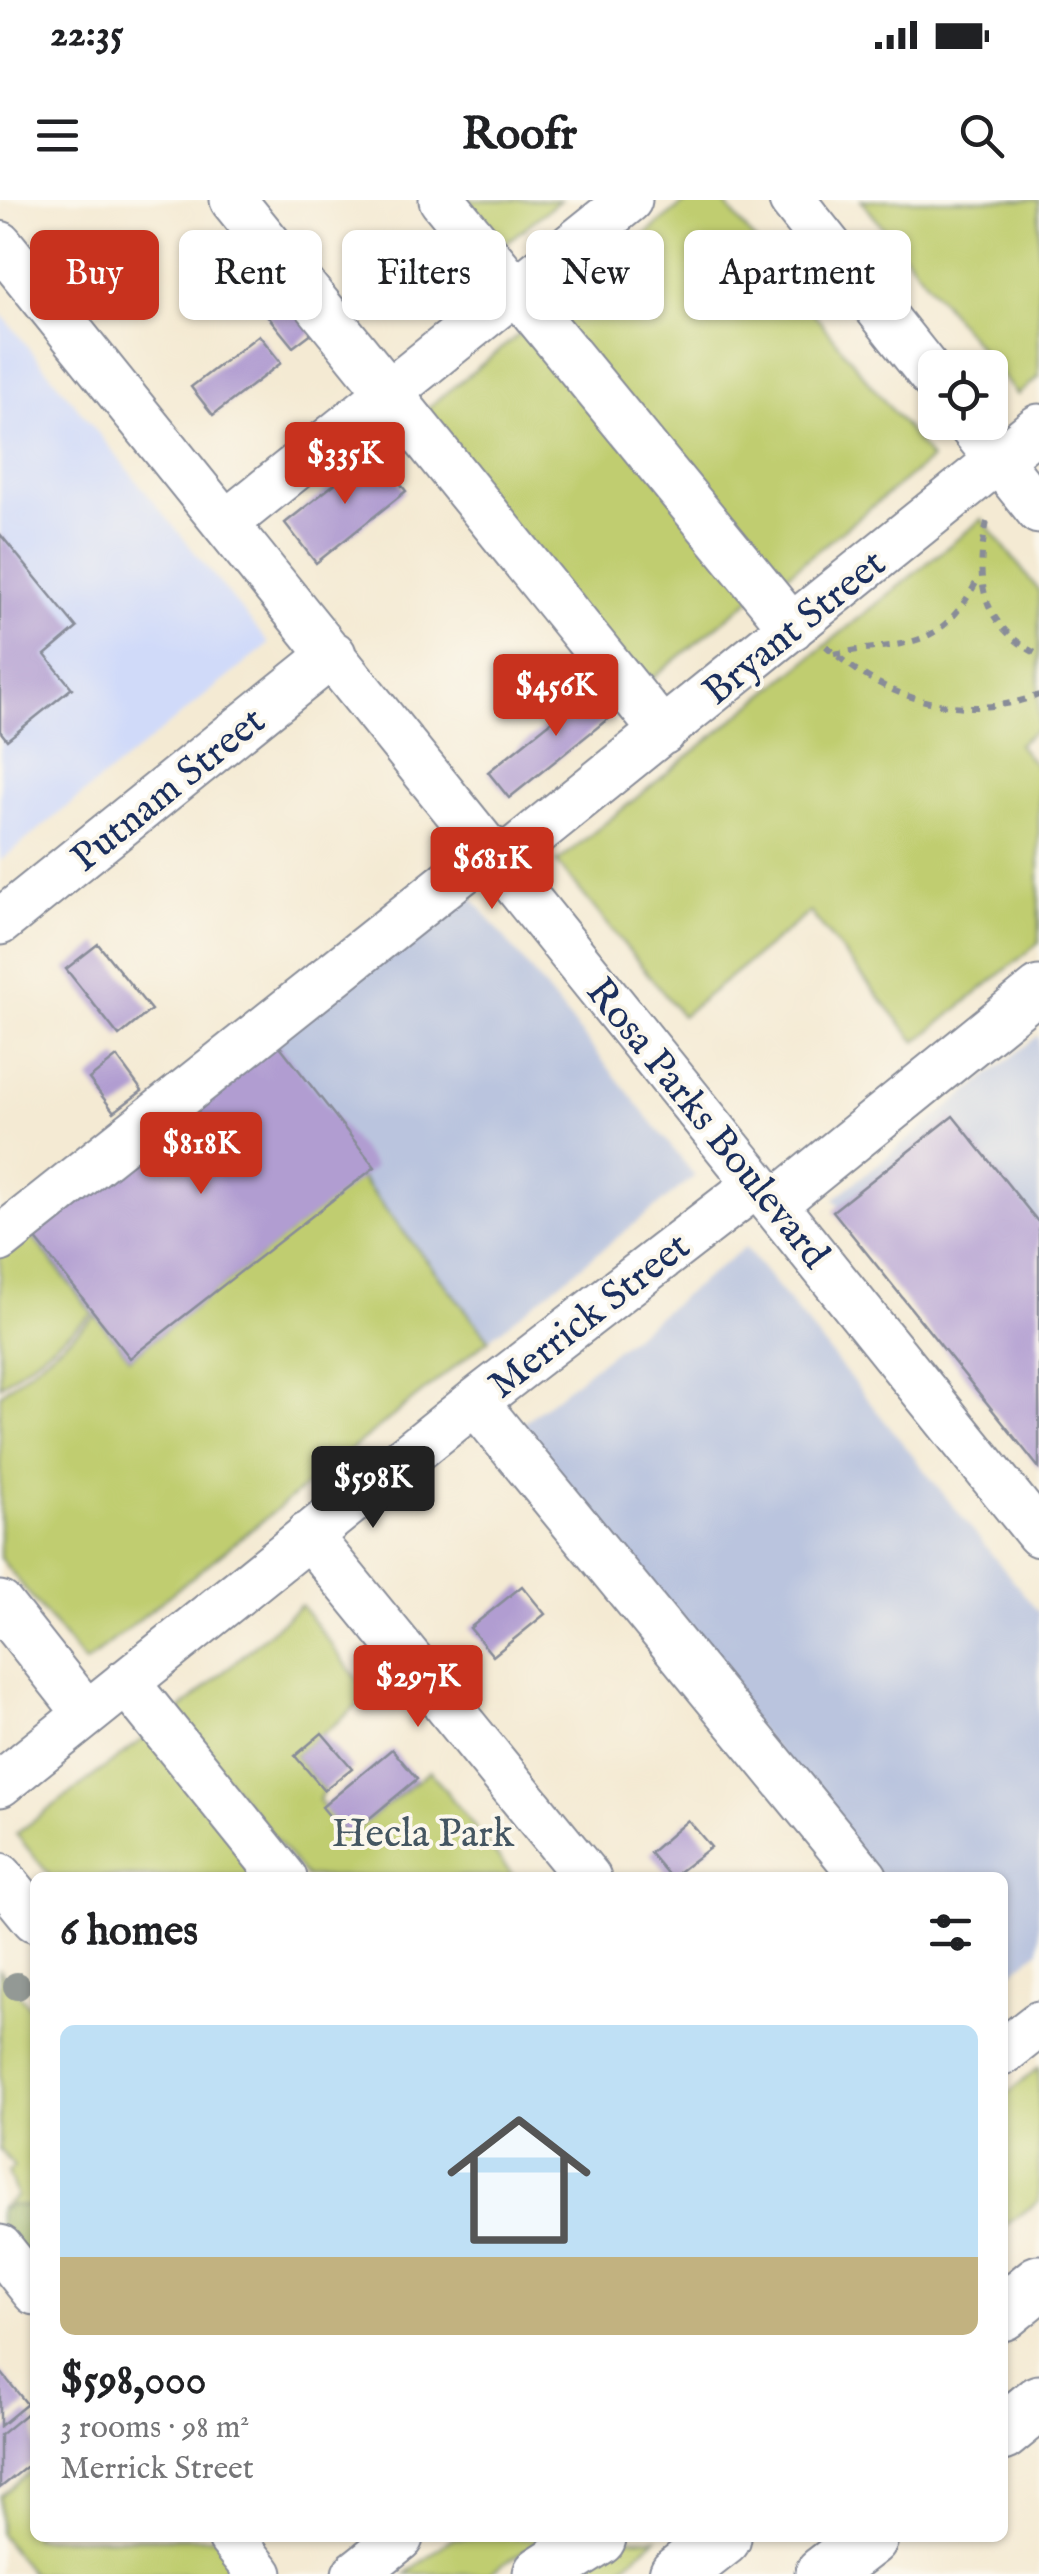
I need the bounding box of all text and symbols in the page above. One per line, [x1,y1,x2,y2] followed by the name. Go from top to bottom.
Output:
[50,11,124,59] text: 22:35
[462,107,577,164] text: Roofr
[30,108,85,163] icon: menu
[954,108,1009,163] icon: search
[30,230,159,320] chip: Buy
[179,230,322,320] chip: Rent
[342,230,506,320] chip: Filters
[526,230,664,320] chip: New
[684,230,911,320] chip: Apartment
[918,350,1008,440] map controls
[918,350,1008,440] button: locate
[275,422,415,507] pin: $335K
[307,434,383,475] text: $335K
[693,539,897,718] street label: Bryant Street
[486,654,626,739] pin: $456K
[515,666,597,707] text: $456K
[62,697,277,885] street label: Putnam Street
[422,827,562,912] pin: $681K
[453,839,531,880] text: $681K
[573,968,840,1280] street label: Rosa Parks Boulevard
[131,1112,271,1197] pin: $818K
[162,1124,240,1165] text: $818K
[479,1222,701,1411] street label: Merrick Street
[303,1446,443,1531] pin: $598K
[334,1458,412,1499] text: $598K
[348,1645,488,1730] pin: $297K
[376,1657,460,1698] text: $297K
[332,1810,515,1861] park label: Hecla Park
[923,1905,978,1960] icon: filters
[60,1906,198,1959] text: 6 homes
[429,2090,609,2270] icon: home
[60,2355,206,2408] text: $598,000
[60,2408,249,2449] text: 3 rooms · 98 m²
[60,2449,254,2490] text: Merrick Street

